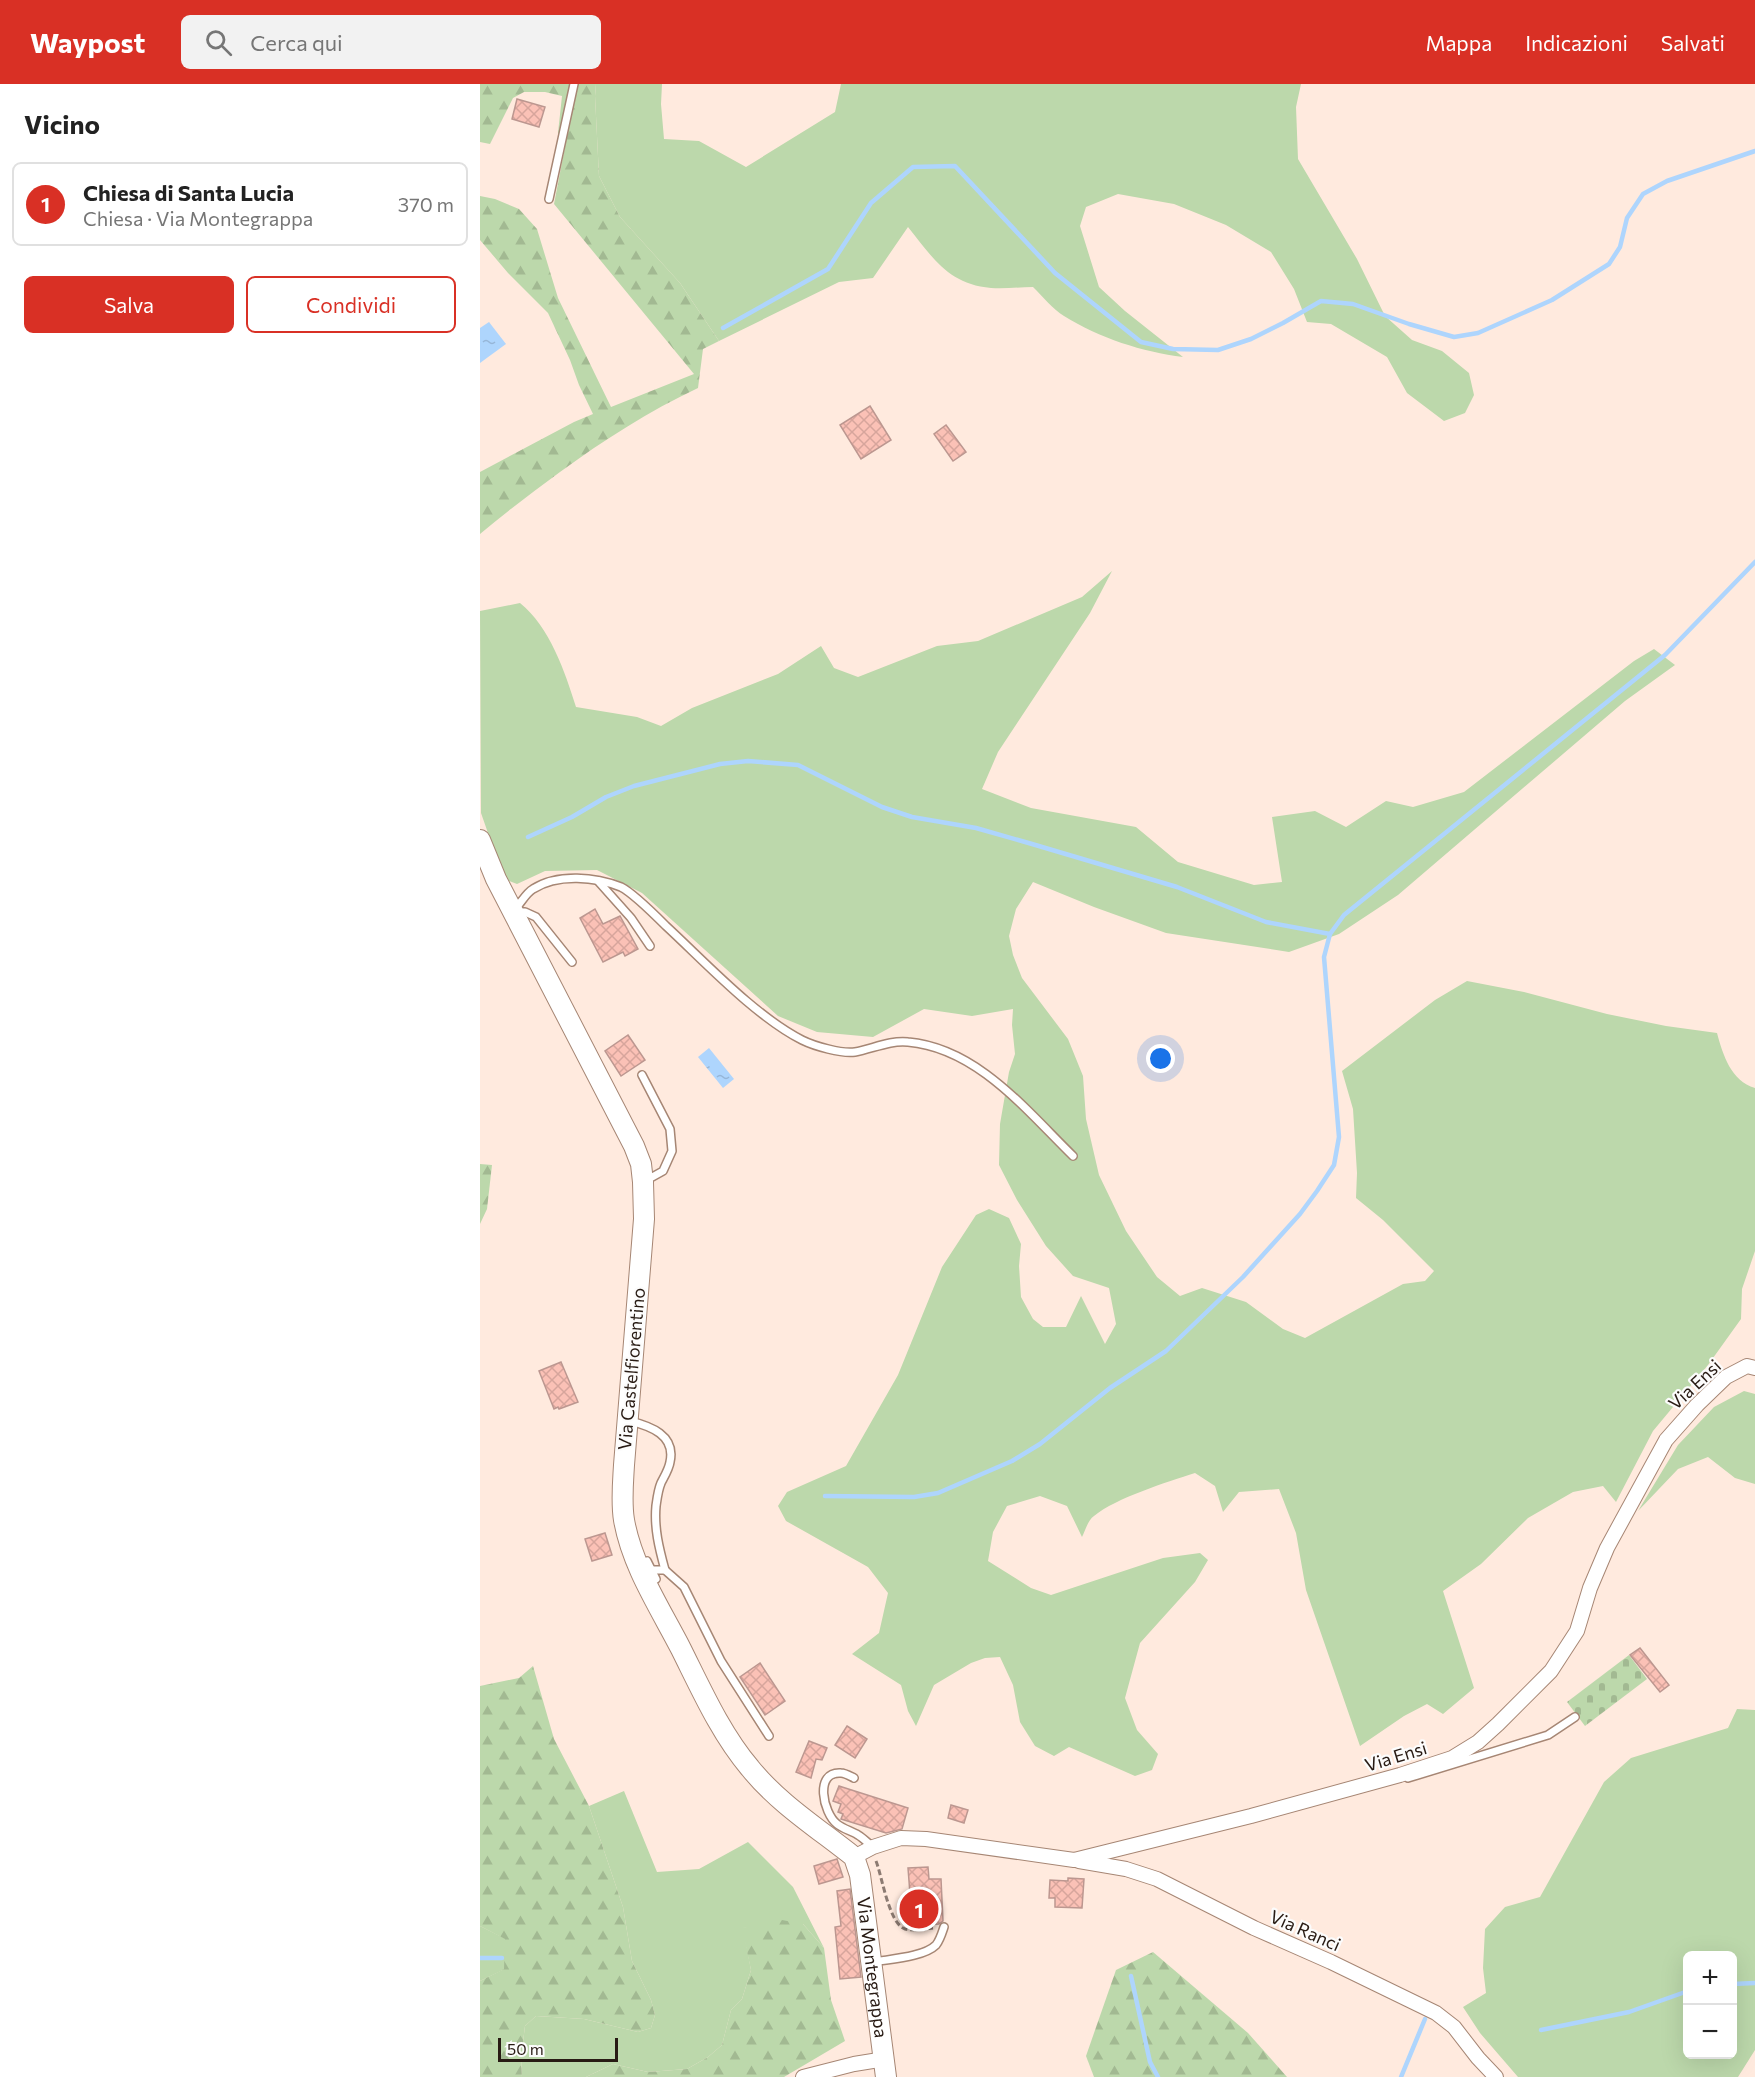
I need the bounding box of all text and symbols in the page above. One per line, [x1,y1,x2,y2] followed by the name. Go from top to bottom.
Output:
[181,15,601,69] search box
[30,25,145,59] text: Waypost
[202,26,235,59] icon: search
[250,29,343,56] text: Cerca qui
[1425,30,1492,55] text: Mappa
[1525,30,1628,55] text: Indicazioni
[1661,30,1725,55] text: Salvati
[24,108,100,139] text: Vicino
[83,179,294,206] text: Chiesa di Santa Lucia
[41,192,50,216] text: 1
[398,192,454,216] text: 370 m
[83,206,313,230] text: Chiesa · Via Montegrappa
[24,276,234,333] button: Salva
[246,276,456,333] button: Condividi
[1146,1044,1175,1073] your location
[613,1287,649,1451] street label: Via Castelfiorentino
[1664,1355,1725,1414] street label: Via Ensi
[1362,1736,1429,1776] street label: Via Ensi
[900,1886,938,1932] pin: 1
[853,1896,893,2039] street label: Via Montegrappa
[1267,1905,1344,1955] street label: Via Ranci
[1683,1951,1737,2059] map controls
[1683,1951,1737,2005] button: +
[1683,2005,1737,2059] button: −
[498,2035,618,2062] scale bar
[507,2039,544,2058] text: 50 m

